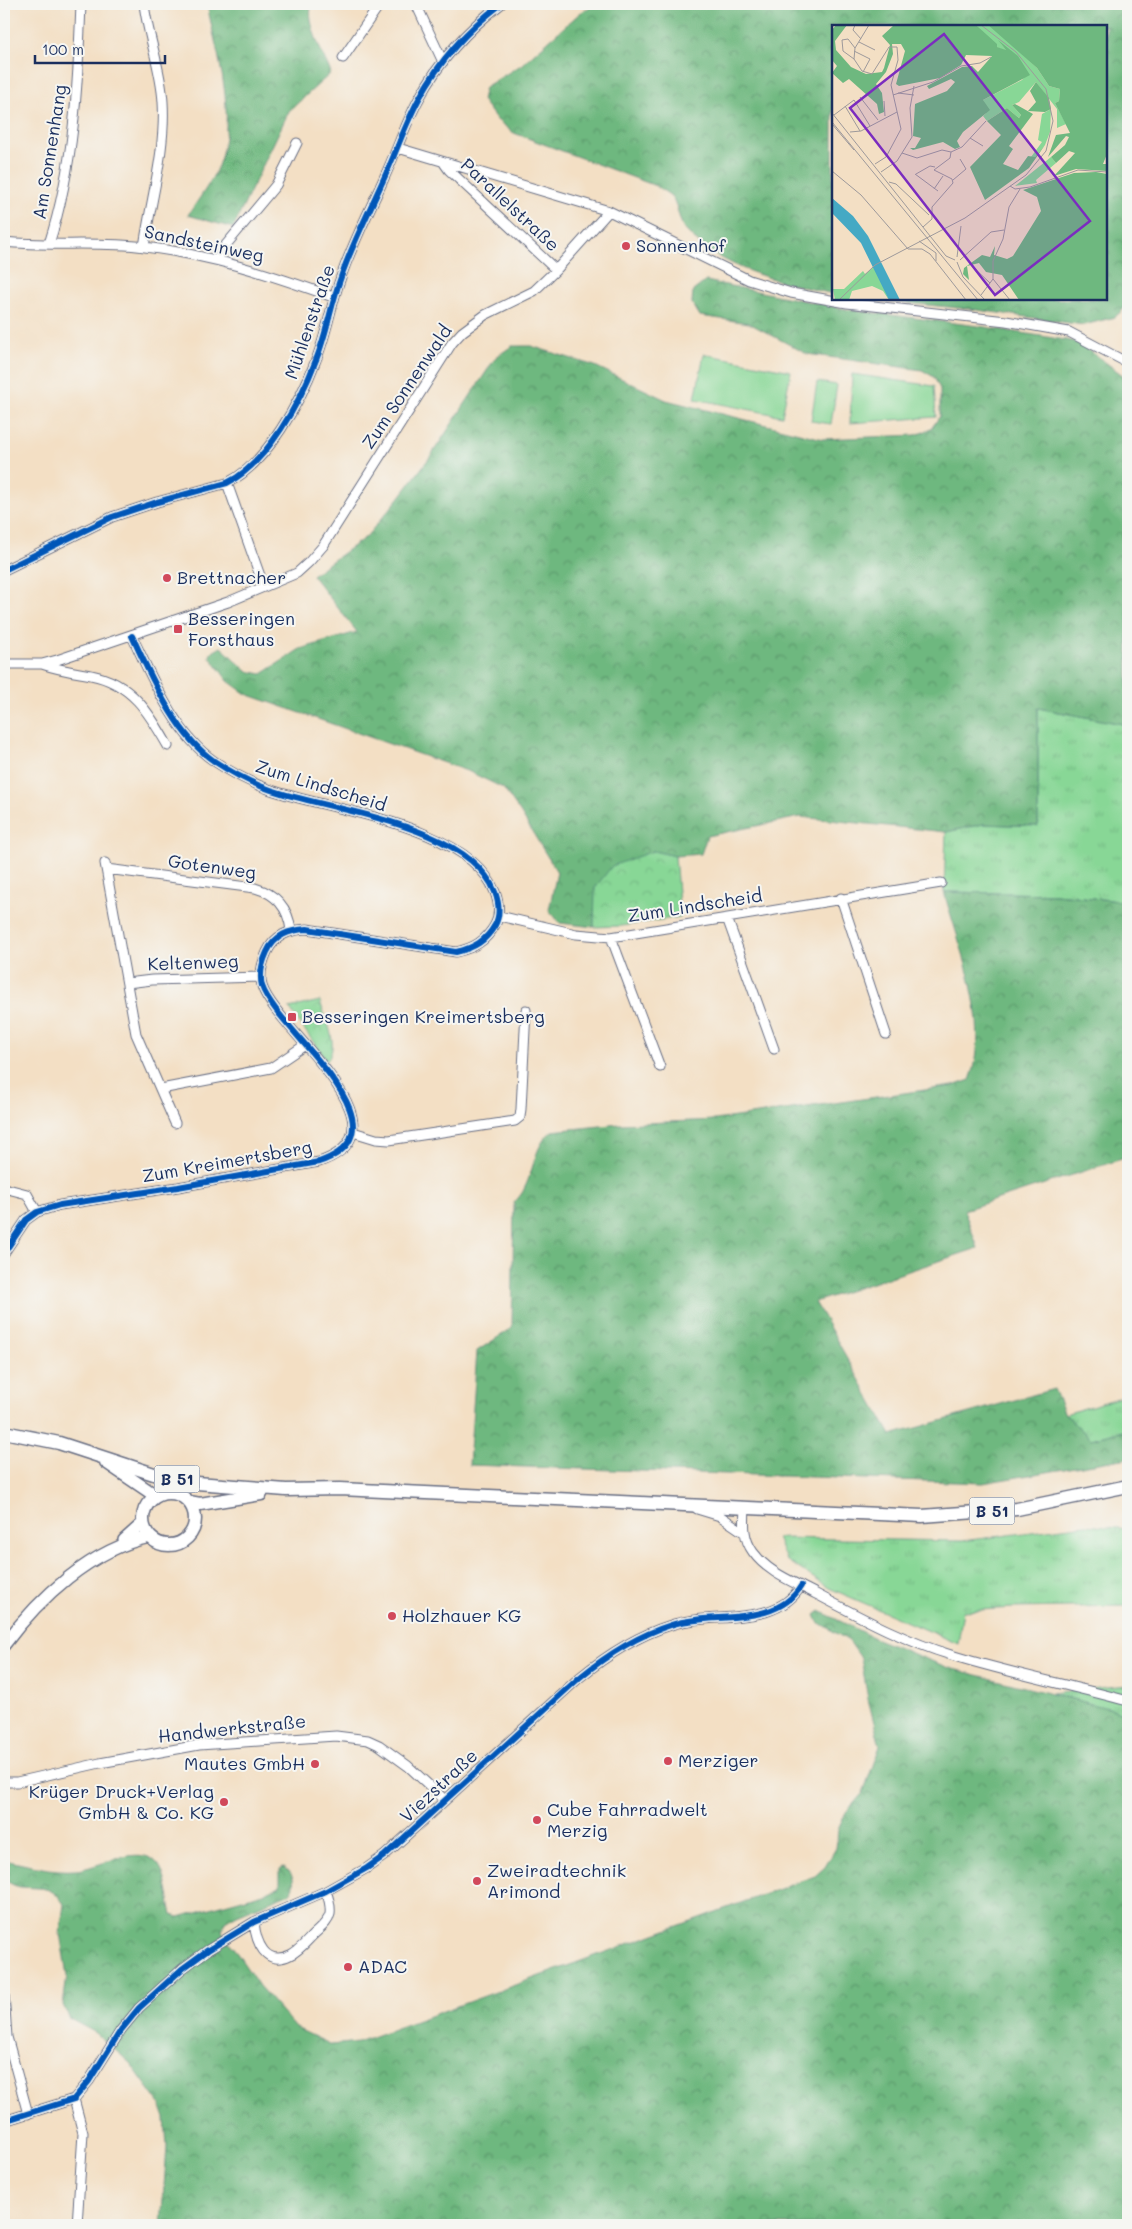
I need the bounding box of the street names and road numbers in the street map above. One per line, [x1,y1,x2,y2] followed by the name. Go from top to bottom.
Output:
[27,83,72,221] street label: Am Sonnenhang
[456,152,565,256] street label: Parallelstraße
[142,219,266,267] street label: Sandsteinweg
[278,261,340,382] street label: Mühlenstraße
[356,320,457,453] street label: Zum Sonnenwald
[253,754,390,816] street label: Zum Lindscheid
[167,848,258,884] street label: Gotenweg
[626,883,764,928] street label: Zum Lindscheid
[147,948,239,976] street label: Keltenweg
[140,1134,314,1188] street label: Zum Kreimertsberg
[154,1466,200,1492] road number: B 51
[970,1498,1014,1524] road number: B 51
[157,1708,307,1748] street label: Handwerkstraße
[394,1743,482,1827] street label: Viezstraße

